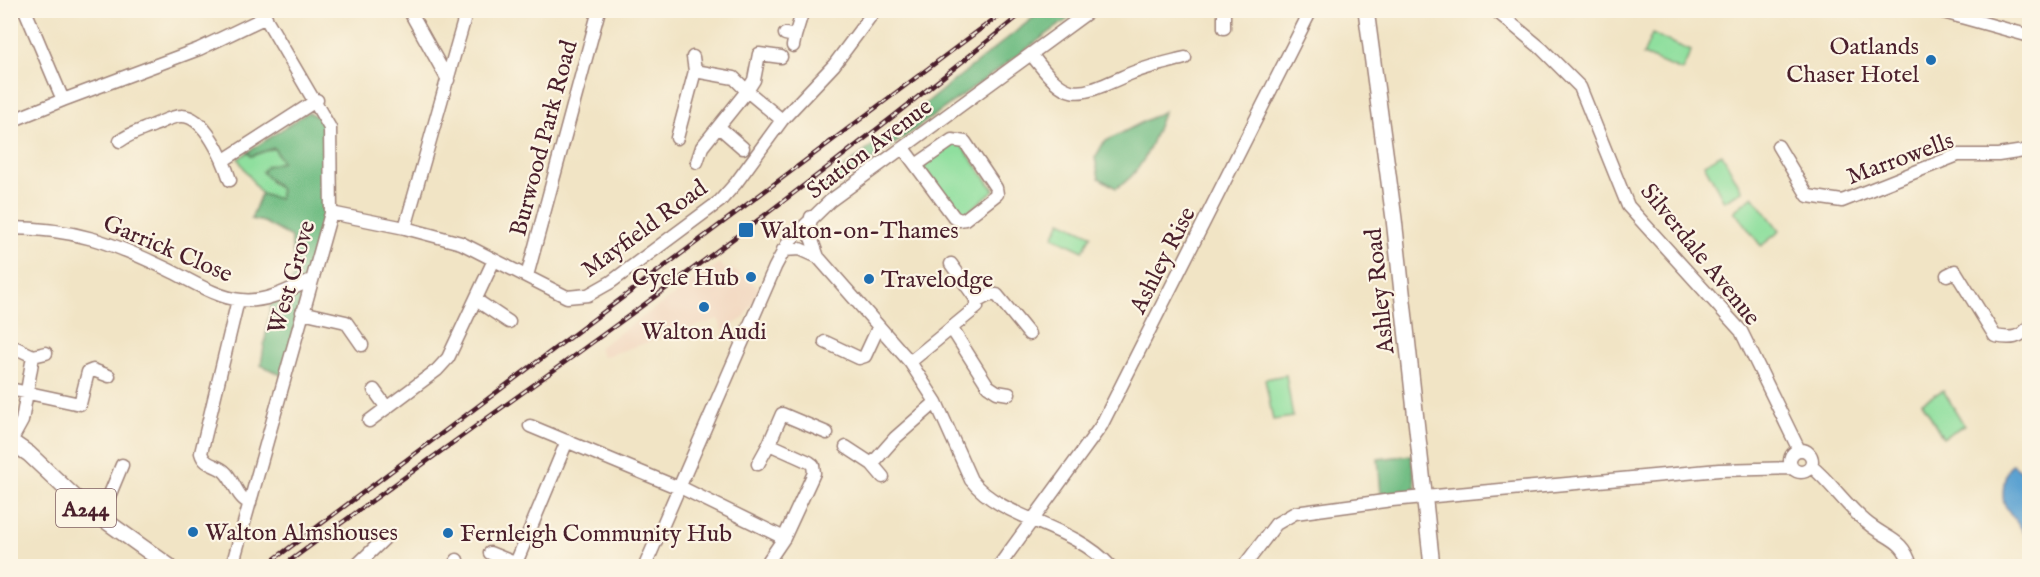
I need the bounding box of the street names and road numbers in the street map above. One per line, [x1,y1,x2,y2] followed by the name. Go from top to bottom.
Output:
[503,37,586,240] street label: Burwood Park Road
[801,92,939,207] street label: Station Avenue
[1843,126,1958,193] street label: Marrowells
[576,173,714,285] street label: Mayfield Road
[1633,177,1767,333] street label: Silverdale Avenue
[1123,202,1203,320] street label: Ashley Rise
[98,208,237,291] street label: Garrick Close
[261,217,323,338] street label: West Grove
[1358,226,1403,356] street label: Ashley Road
[56,489,116,527] road number: A244

